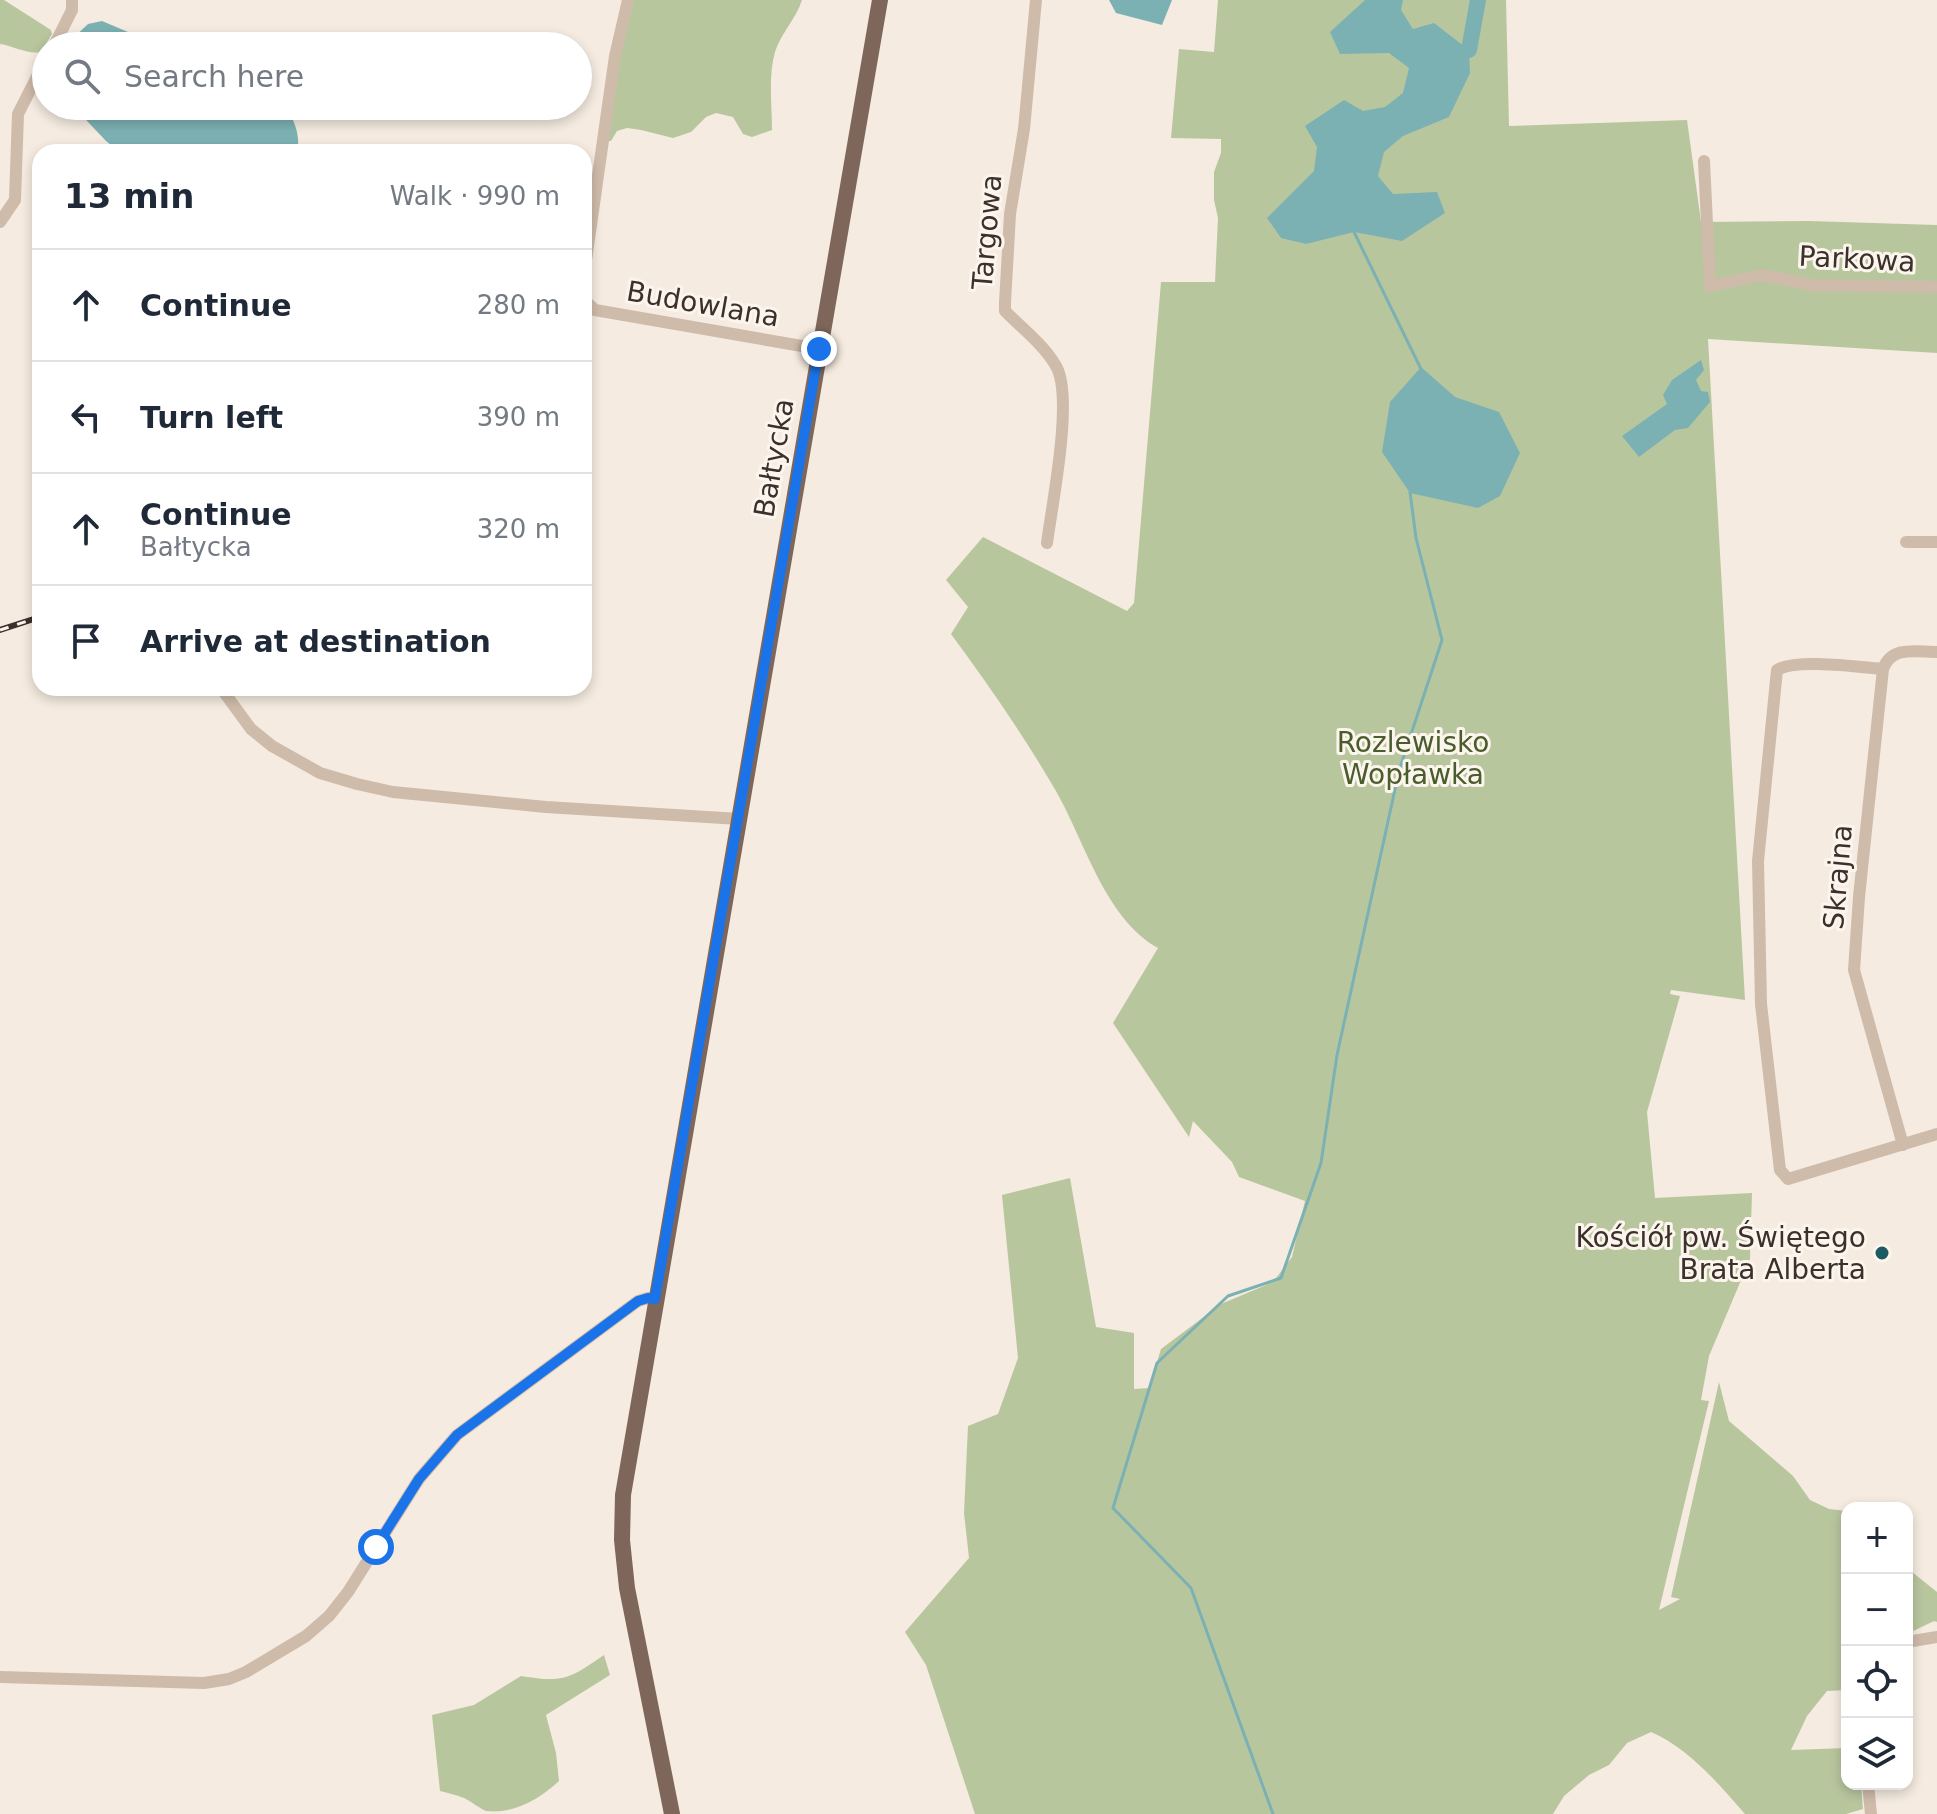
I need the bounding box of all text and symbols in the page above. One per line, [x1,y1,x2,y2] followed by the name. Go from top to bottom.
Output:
[32,32,592,120] search box
[60,54,104,98] icon: search
[124,59,304,94] text: Search here
[965,173,1008,292] street label: Targowa
[64,176,194,216] text: 13 min
[390,181,560,211] text: Walk · 990 m
[1798,239,1916,279] street label: Parkowa
[624,274,782,334] street label: Budowlana
[64,283,108,327] icon: ahead
[140,288,292,323] text: Continue
[477,290,560,320] text: 280 m
[801,331,837,367] route end
[64,395,108,439] icon: left
[747,396,801,520] street label: Bałtycka
[140,400,283,435] text: Turn left
[477,402,560,432] text: 390 m
[140,497,292,532] text: Continue
[64,507,108,551] icon: ahead
[477,514,560,544] text: 320 m
[140,532,252,562] text: Bałtycka
[64,619,108,663] icon: arrive
[140,624,491,659] text: Arrive at destination
[1337,726,1489,791] park label: Rozlewisko Wopławka
[1817,823,1859,931] street label: Skrajna
[1575,1220,1866,1286] place label: Kościół pw. Świętego Brata Alberta
[1873,1244,1891,1262] marker: Kościół pw. Świętego Brata Alberta
[1841,1502,1913,1790] map controls
[1841,1502,1913,1574] button: +
[358,1529,394,1565] route start
[1841,1574,1913,1646] button: −
[1841,1646,1913,1718] button: locate
[1841,1718,1913,1790] button: layers

